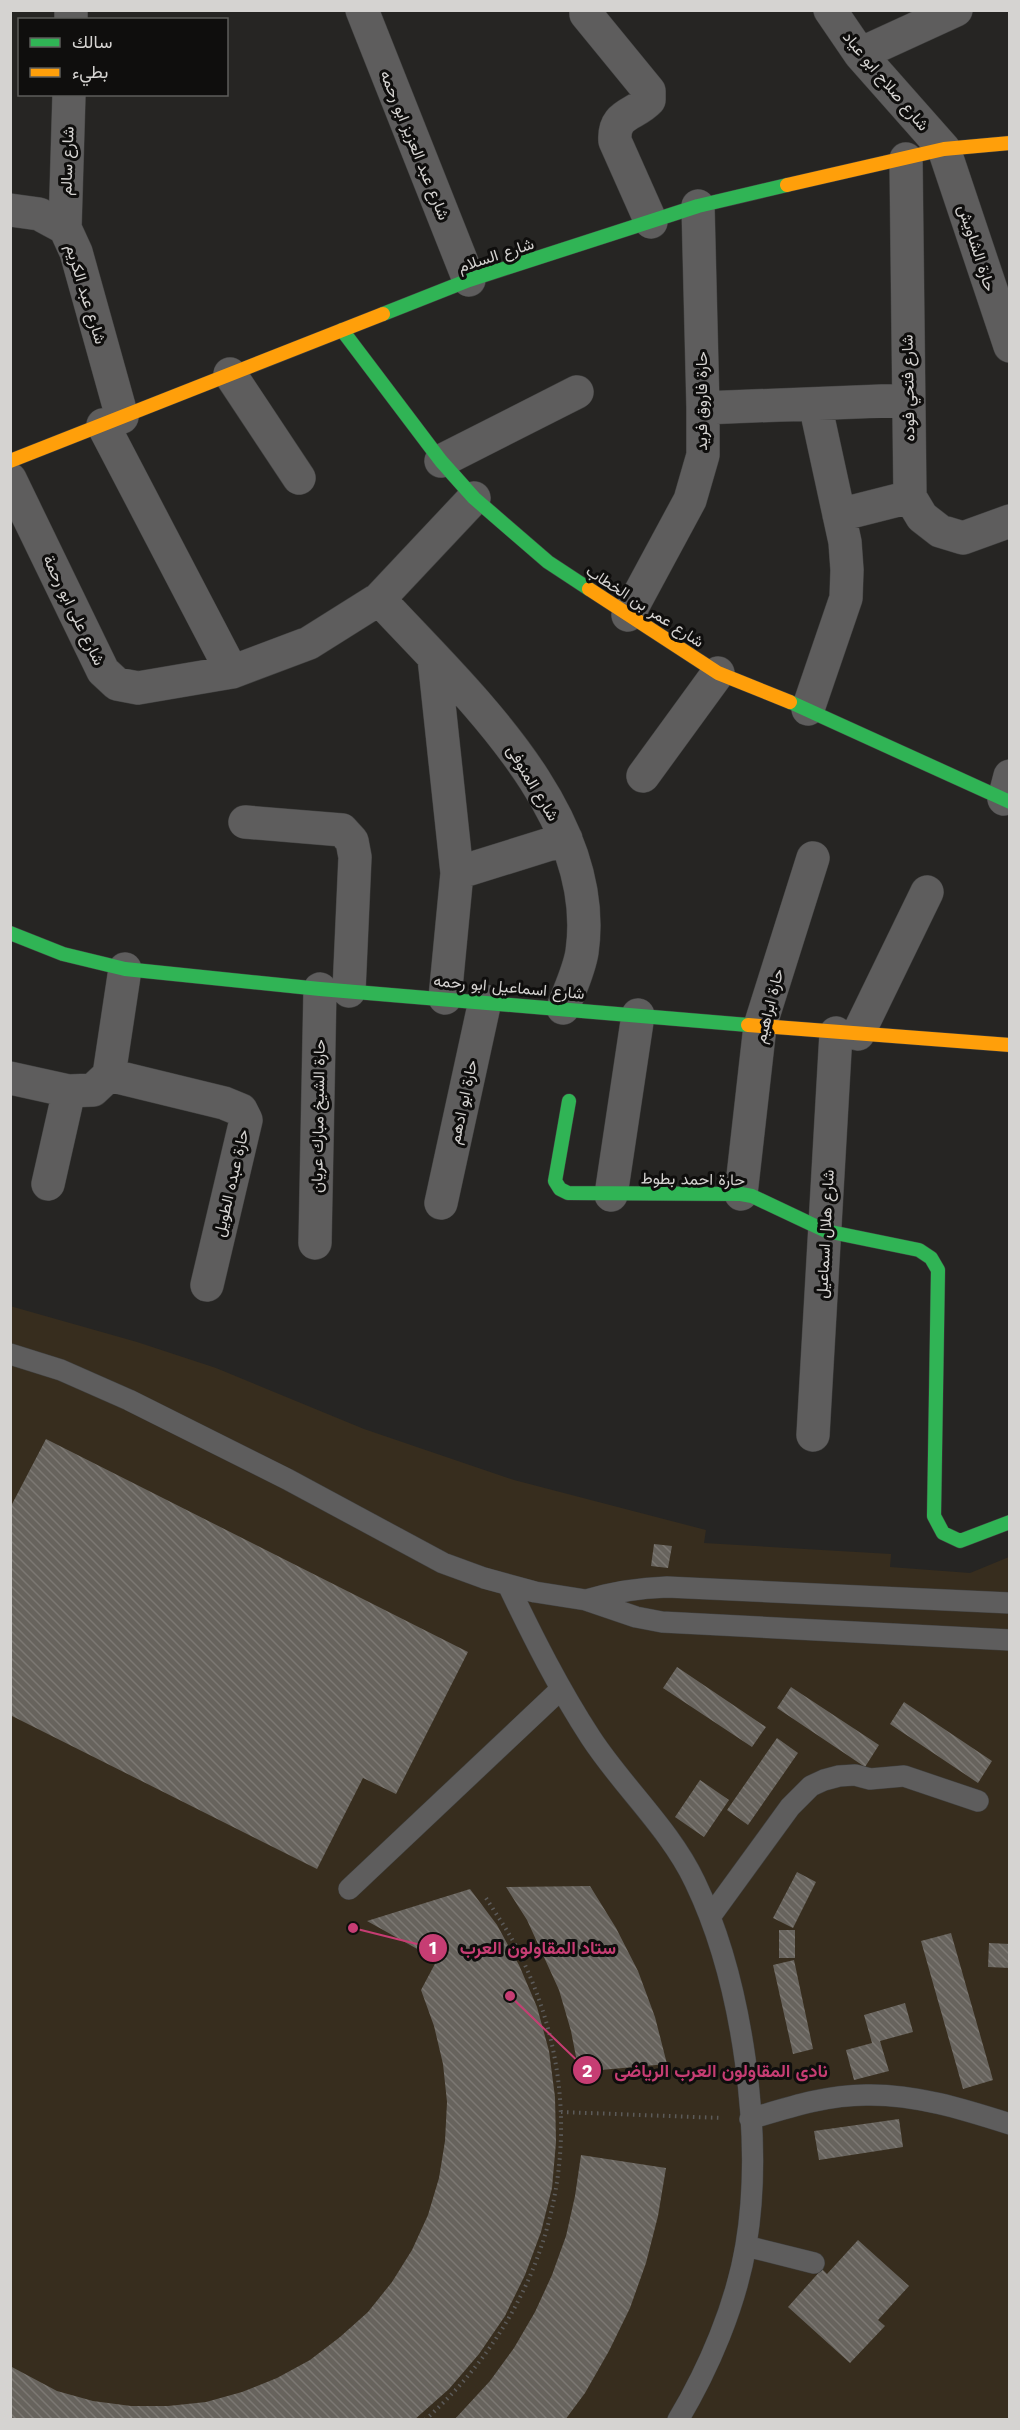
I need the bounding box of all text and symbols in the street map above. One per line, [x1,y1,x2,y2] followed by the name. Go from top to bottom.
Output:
[18,18,228,96] legend
[837,27,933,136] street label: شارع صلاح ابو عياد
[72,31,112,52] text: سالك
[72,61,108,87] text: بطيء
[374,67,454,223] street label: شارع عبد العزيز ابو رحمه
[56,126,80,196] street label: شارع سالم
[953,202,1000,294] street label: حارة الشاويش
[456,234,537,278] street label: شارع السلام
[60,242,110,347] street label: شارع عبد الكريم
[898,334,922,442] street label: شارع فتحي فوده
[692,351,712,451] street label: حارة فاروق فريد
[37,552,109,669] street label: شارع على ابو رحمة
[581,561,708,653] street label: شارع عمر بن الخطاب
[501,742,563,825] street label: شارع المنوفى
[751,966,788,1046] street label: حارة ابراهيم
[432,971,585,1005] street label: شارع اسماعيل ابو رحمه
[307,1039,331,1193] street label: حارة الشيخ مبارك عريان
[445,1058,482,1146] street label: حارة ابو ادهم
[209,1127,254,1239] street label: حارة عبده الطويل
[641,1169,745,1190] street label: حارة احمد بطوط
[812,1169,840,1299] street label: شارع هلال اسماعيل
[418,1930,629,1966] callout: ستاد المقاولون العرب
[429,1937,437,1958] text: 1
[460,1937,616,1959] text: ستاد المقاولون العرب
[572,2052,840,2088] callout: نادى المقاولون العرب الرياضى
[582,2060,592,2081] text: 2
[614,2060,828,2082] text: نادى المقاولون العرب الرياضى

